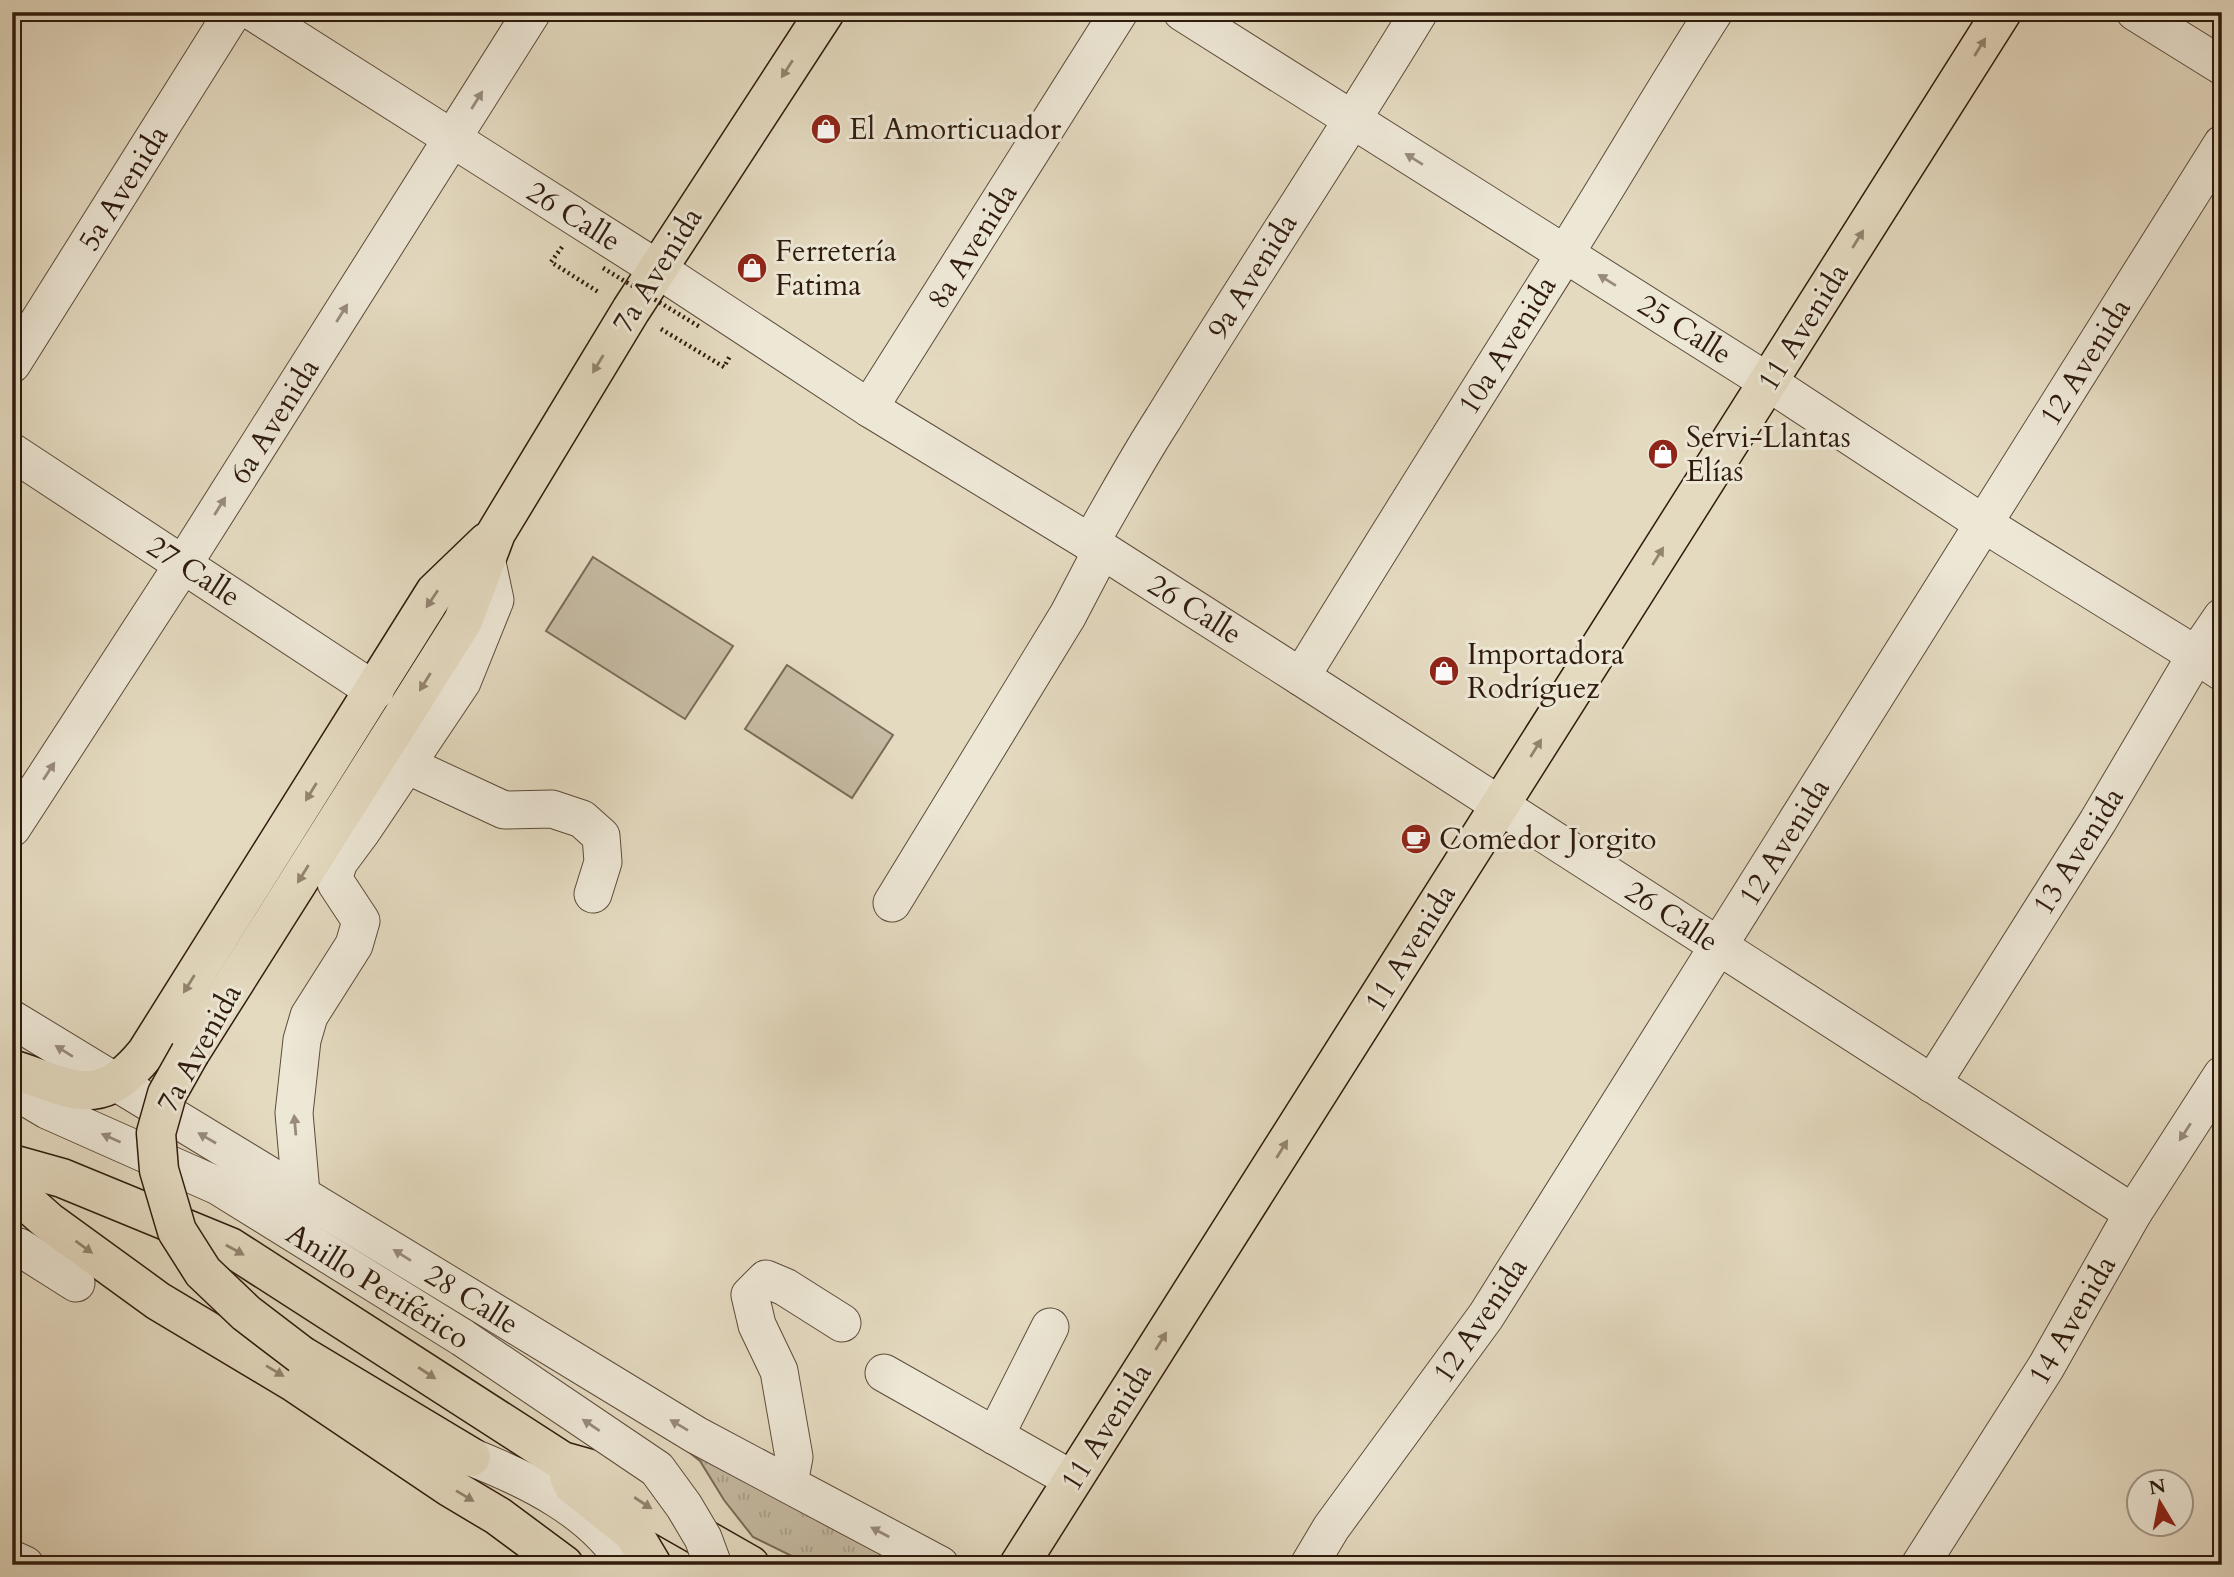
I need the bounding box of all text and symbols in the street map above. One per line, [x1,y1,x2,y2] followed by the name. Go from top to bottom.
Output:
[1973,37,1986,57] one-way arrow
[781,60,794,79] one-way arrow
[470,91,483,110] one-way arrow
[849,109,1061,150] place label: El Amorticuador
[809,112,843,146] shop icon: El Amorticuador
[69,118,178,259] street label: 5a Avenida
[1405,152,1424,165] one-way arrow
[519,172,629,261] street label: 26 Calle
[918,176,1027,317] street label: 8a Avenida
[603,200,712,341] street label: 7a Avenida
[1198,206,1307,347] street label: 9a Avenida
[1852,230,1865,249] one-way arrow
[775,231,897,306] place label: Ferretería Fatima
[735,251,769,285] shop icon: Ferretería Fatima
[1748,256,1859,399] street label: 11 Avenida
[1449,268,1566,422] street label: 10a Avenida
[1597,274,1616,287] one-way arrow
[1630,285,1740,374] street label: 25 Calle
[2030,291,2141,434] street label: 12 Avenida
[335,304,348,323] one-way arrow
[220,351,329,492] street label: 6a Avenida
[592,354,605,373] one-way arrow
[1686,417,1851,492] place label: Servi-Llantas Elías
[1646,437,1680,471] shop icon: Servi-Llantas Elías
[214,496,227,515] one-way arrow
[139,526,248,617] street label: 27 Calle
[1651,546,1664,565] one-way arrow
[1140,565,1250,654] street label: 26 Calle
[425,589,438,609] one-way arrow
[1467,634,1624,709] place label: Importadora Rodríguez
[1427,654,1461,688] shop icon: Importadora Rodríguez
[418,672,431,692] one-way arrow
[1530,738,1543,758] one-way arrow
[43,761,56,780] one-way arrow
[1729,771,1840,914] street label: 12 Avenida
[2023,780,2134,923] street label: 13 Avenida
[304,783,318,801] one-way arrow
[1439,819,1657,860] place label: Comedor Jorgito
[1399,822,1433,856] cafe icon: Comedor Jorgito
[297,865,310,884] one-way arrow
[1617,871,1726,962] street label: 26 Calle
[1355,877,1466,1020] street label: 11 Avenida
[183,975,196,994] one-way arrow
[147,977,252,1120] street label: 7a Avenida
[54,1045,73,1058] one-way arrow
[289,1113,300,1135] one-way arrow
[2179,1123,2192,1142] one-way arrow
[100,1132,121,1143] one-way arrow
[197,1132,217,1144] one-way arrow
[1276,1140,1289,1159] one-way arrow
[278,1214,477,1359] street label: Anillo Periférico
[75,1240,93,1254] one-way arrow
[226,1244,246,1256] one-way arrow
[2019,1248,2126,1393] street label: 14 Avenida
[392,1249,411,1262] one-way arrow
[1423,1249,1538,1391] street label: 12 Avenida
[417,1255,527,1344] street label: 28 Calle
[1154,1332,1167,1351] one-way arrow
[1051,1356,1162,1499] street label: 11 Avenida
[265,1365,284,1377] one-way arrow
[418,1366,436,1380] one-way arrow
[582,1418,600,1432] one-way arrow
[670,1419,689,1432] one-way arrow
[2126,1468,2196,1538] north arrow
[2147,1473,2168,1501] text: N
[455,1490,474,1502] one-way arrow
[634,1496,653,1509] one-way arrow
[870,1526,890,1537] one-way arrow

